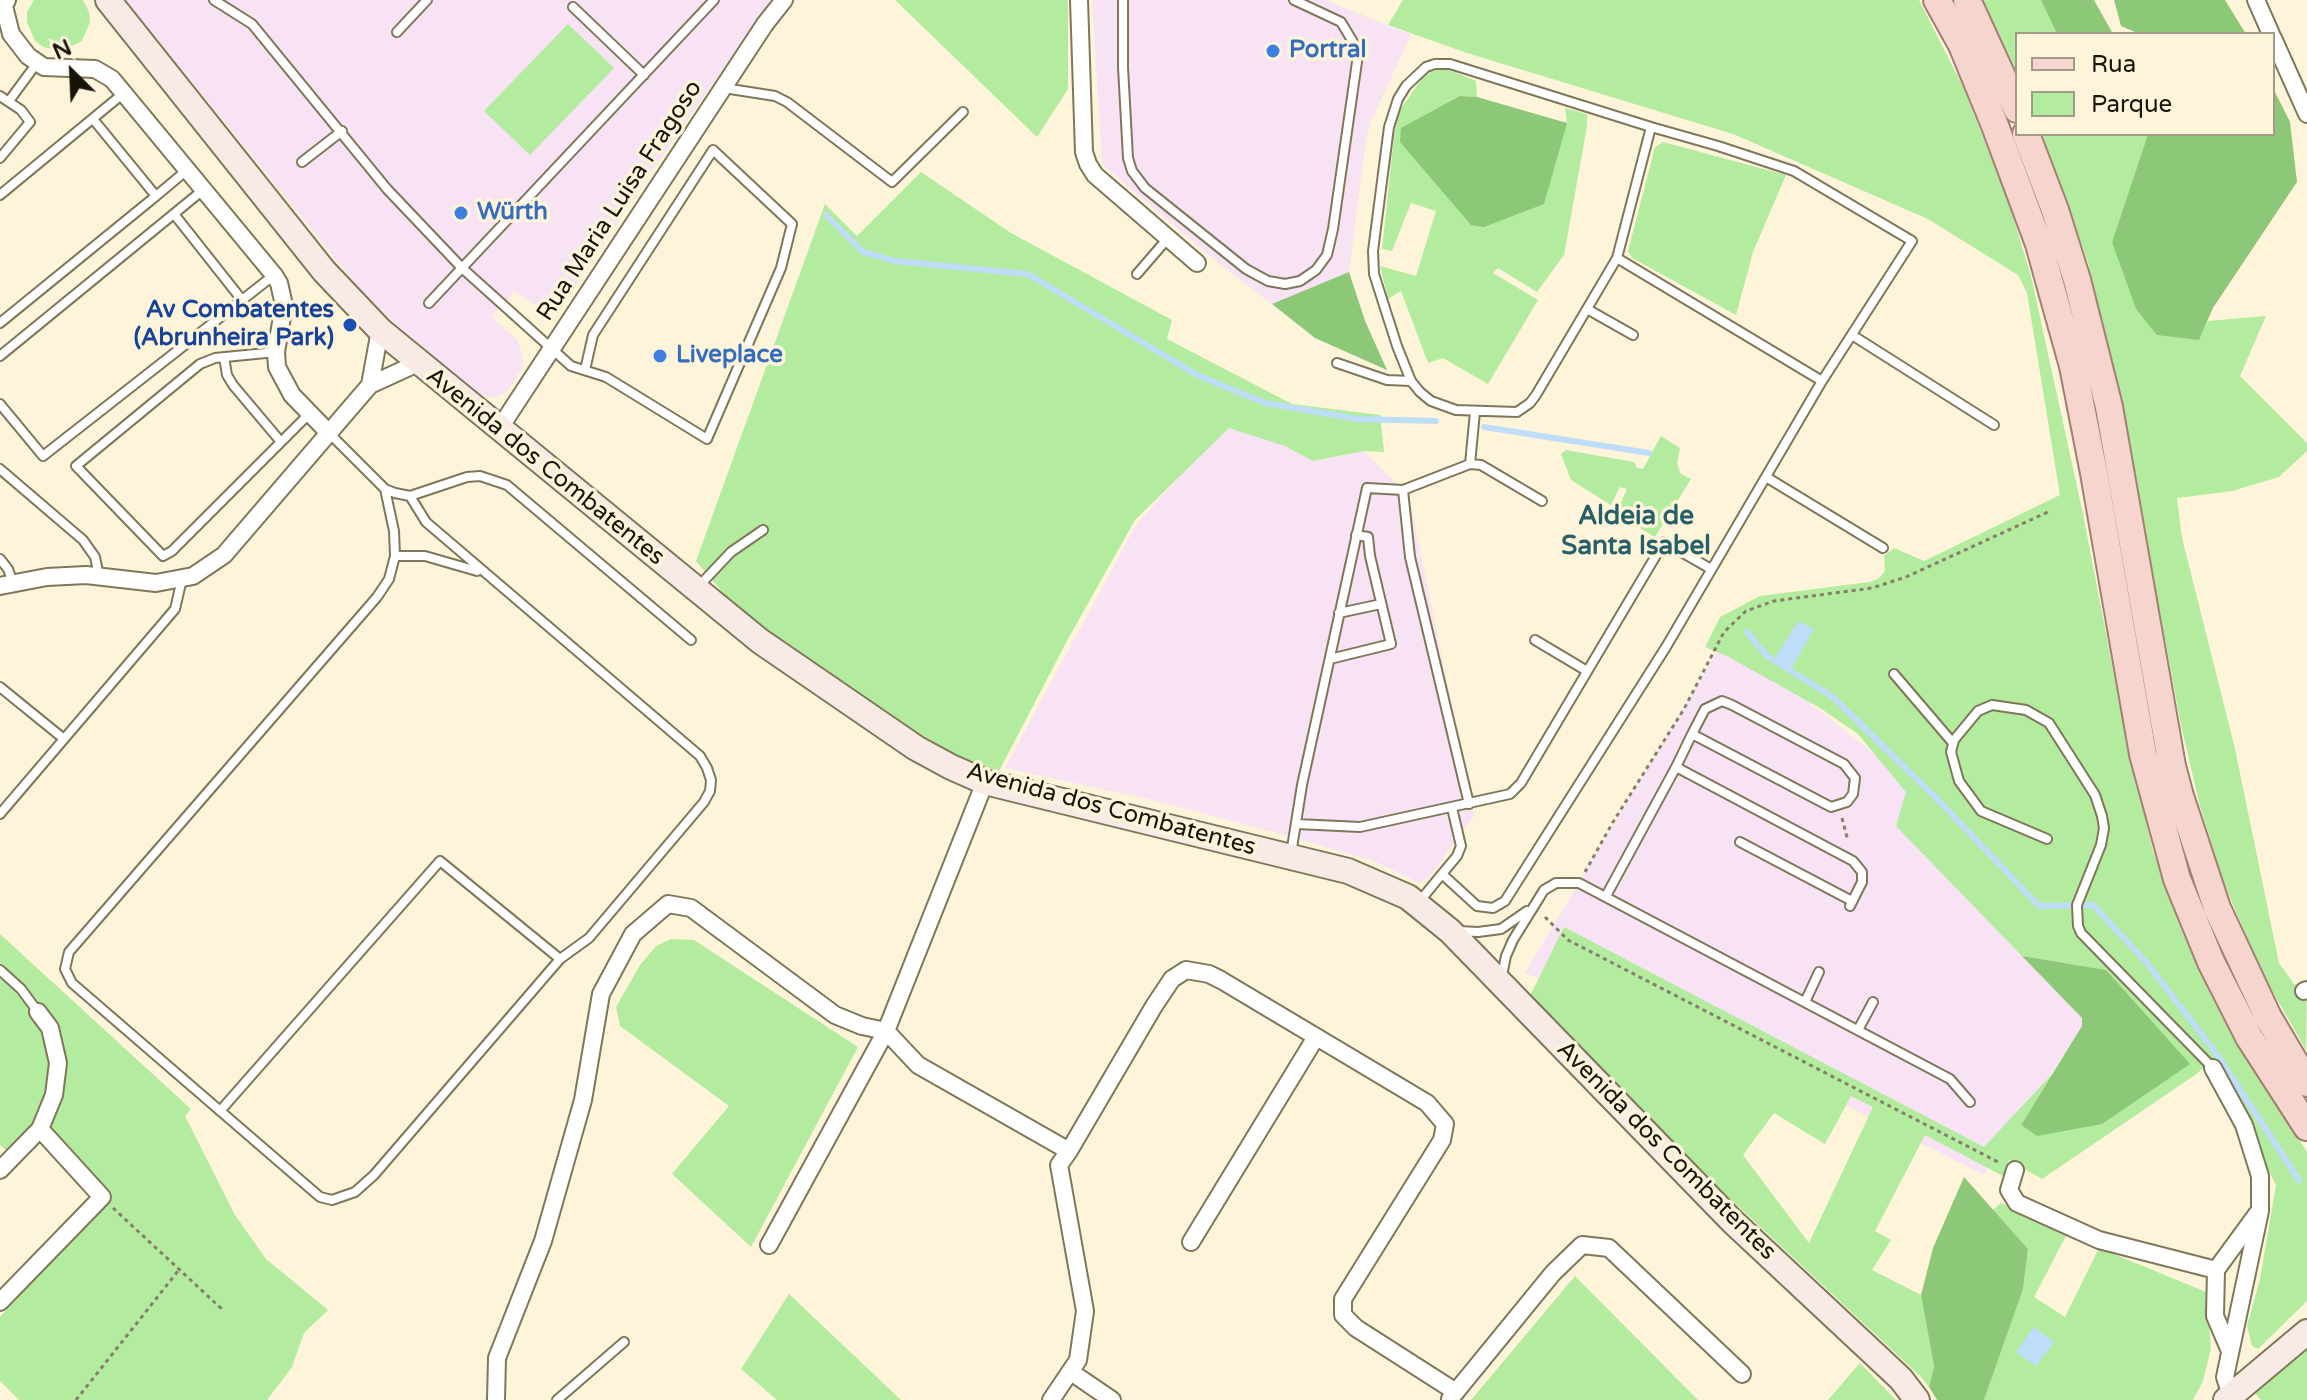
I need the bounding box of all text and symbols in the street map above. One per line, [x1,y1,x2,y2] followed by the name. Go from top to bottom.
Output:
[32,32,112,112] north arrow
[2015,32,2275,136] legend
[49,35,76,66] text: N
[1289,37,1366,65] place label: Portral
[1264,42,1282,60] marker: Portral
[2091,50,2136,79] text: Rua
[531,75,709,327] street label: Rua Maria Luisa Fragoso
[2091,90,2172,119] text: Parque
[477,199,548,227] place label: Würth
[452,204,470,222] marker: Würth
[134,297,334,353] place label: Av Combatentes (Abrunheira Park)
[341,316,359,334] marker: Av Combatentes (Abrunheira Park)
[676,342,783,370] place label: Liveplace
[651,347,669,365] marker: Liveplace
[420,362,670,572] street label: Avenida dos Combatentes
[1561,501,1711,562] district label: Aldeia de Santa Isabel
[963,757,1259,863] street label: Avenida dos Combatentes
[1550,1035,1782,1267] street label: Avenida dos Combatentes

